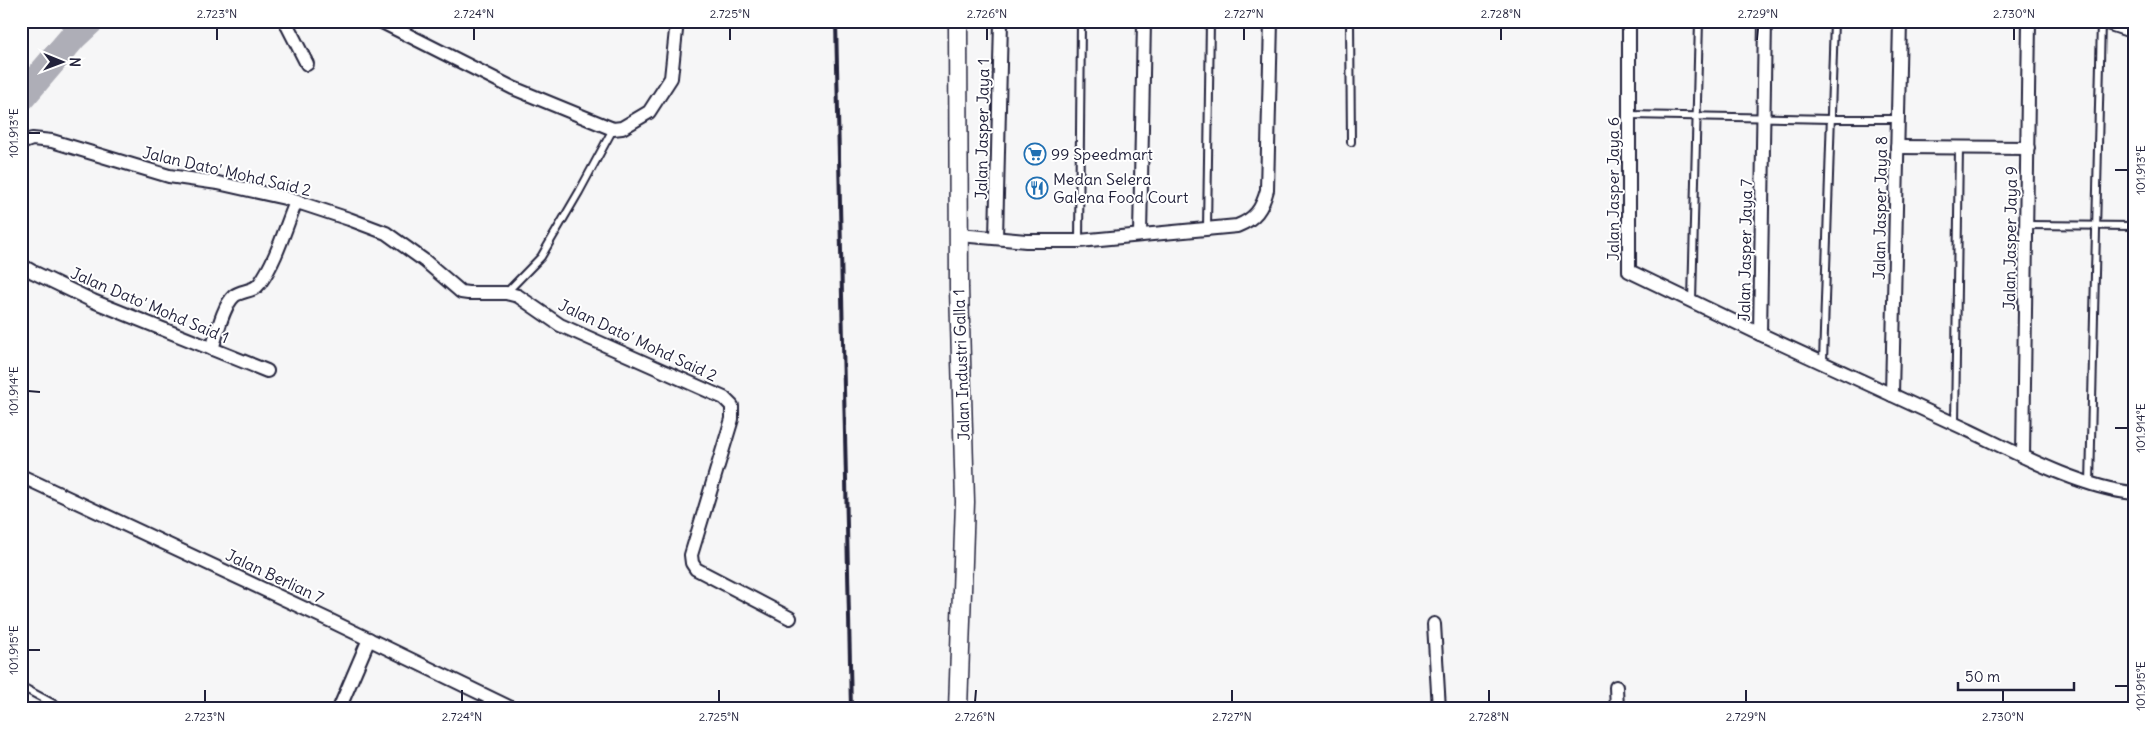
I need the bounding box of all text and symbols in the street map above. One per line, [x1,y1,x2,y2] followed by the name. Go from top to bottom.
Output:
[197,6,237,21] text: 2.723°N
[454,6,494,21] text: 2.724°N
[710,6,750,21] text: 2.725°N
[967,6,1007,21] text: 2.726°N
[1224,6,1264,21] text: 2.727°N
[1481,6,1521,21] text: 2.728°N
[1738,6,1778,21] text: 2.729°N
[1993,6,2035,21] text: 2.730°N
[38,38,88,88] north arrow
[66,57,84,67] text: N
[971,58,993,200] street label: Jalan Jasper Jaya 1
[6,108,21,158] text: 101.913°E
[1603,117,1623,261] street label: Jalan Jasper Jaya 6
[1869,136,1891,280] street label: Jalan Jasper Jaya 8
[141,142,313,200] street label: Jalan Dato' Mohd Said 2
[1023,142,1047,166] supermarket icon: 99 Speedmart
[1051,144,1154,164] place label: 99 Speedmart
[2133,145,2148,195] text: 101.913°E
[1999,166,2021,310] street label: Jalan Jasper Jaya 9
[1053,169,1189,207] place label: Medan Selera Galena Food Court
[1025,176,1049,200] restaurant icon: Medan Selera Galena Food Court
[1734,178,1756,321] street label: Jalan Jasper Jaya 7
[68,263,232,347] street label: Jalan Dato' Mohd Said 1
[948,289,974,441] street label: Jalan Industri Galla 1
[556,295,721,386] street label: Jalan Dato' Mohd Said 2
[6,366,21,416] text: 101.914°E
[2133,403,2148,453] text: 101.914°E
[223,545,327,608] street label: Jalan Berlian 7
[6,625,21,675] text: 101.915°E
[1958,660,2074,692] scale bar
[2133,661,2148,711] text: 101.915°E
[1965,667,2000,686] text: 50 m
[185,709,225,724] text: 2.723°N
[442,709,482,724] text: 2.724°N
[699,709,739,724] text: 2.725°N
[955,709,995,724] text: 2.726°N
[1212,709,1252,724] text: 2.727°N
[1469,709,1509,724] text: 2.728°N
[1726,709,1766,724] text: 2.729°N
[1982,709,2024,724] text: 2.730°N

